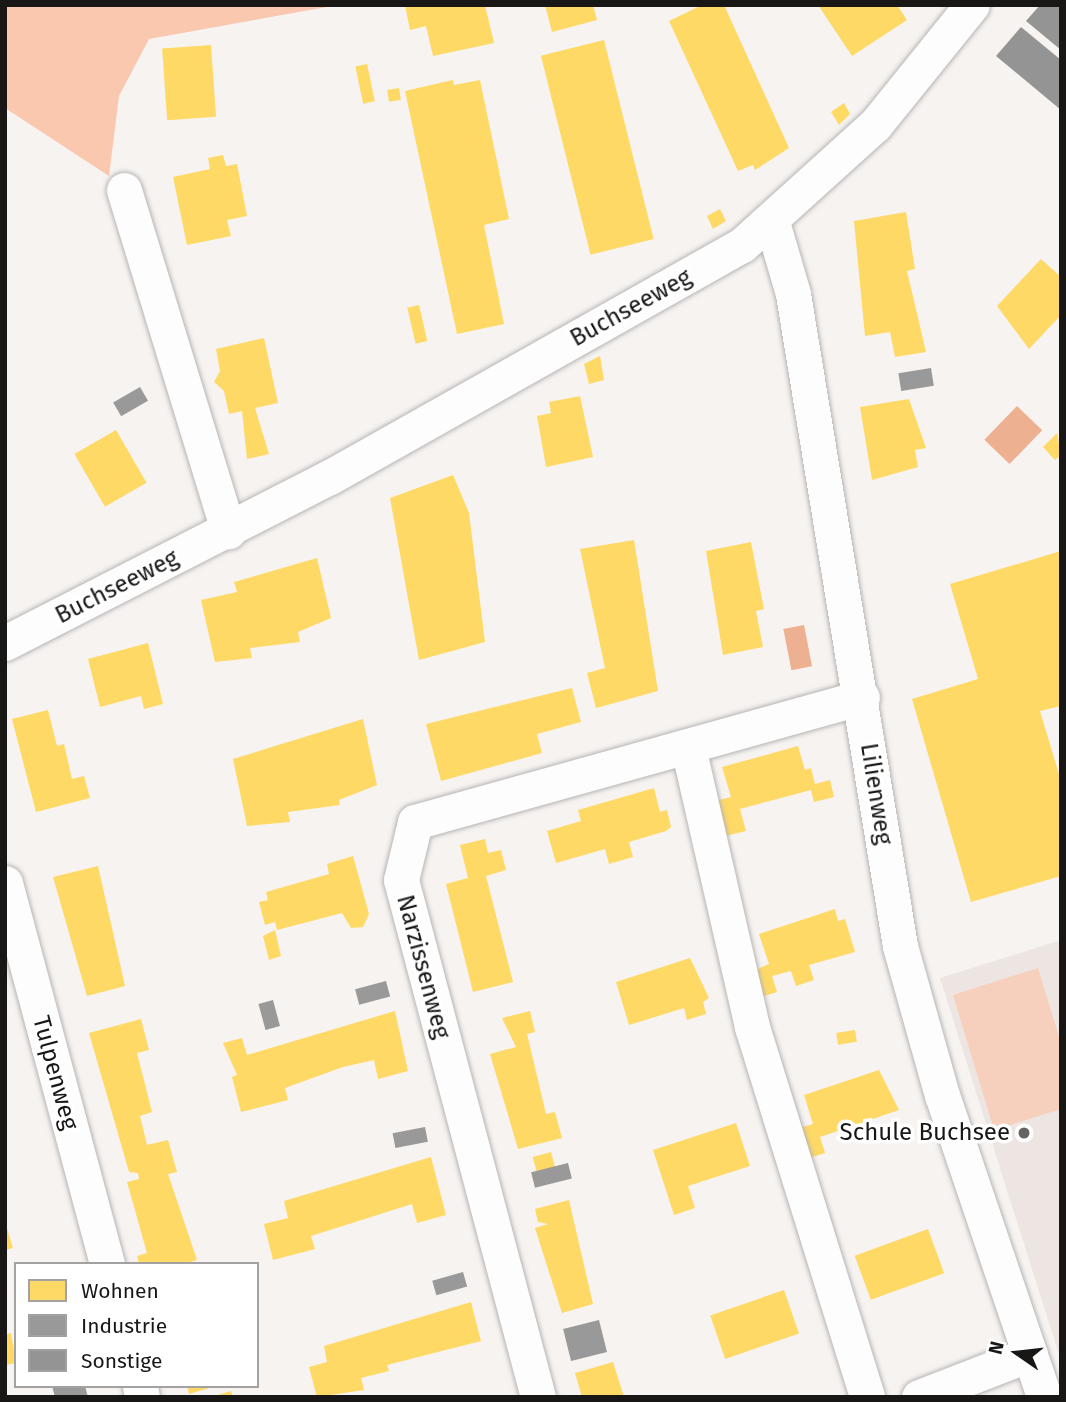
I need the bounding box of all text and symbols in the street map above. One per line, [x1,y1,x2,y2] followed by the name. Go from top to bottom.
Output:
[565,263,697,353] street label: Buchseeweg
[51,544,183,630] street label: Buchseeweg
[854,741,898,847] street label: Lilienweg
[390,892,456,1042] street label: Narzissenweg
[26,1013,84,1133] street label: Tulpenweg
[840,1119,1010,1147] place label: Schule Buchsee
[1016,1125,1032,1141] marker: Schule Buchsee
[14,1262,259,1388] legend
[81,1278,159,1304] text: Wohnen
[81,1313,167,1339] text: Industrie
[982,1318,1052,1388] north arrow
[983,1339,1009,1357] text: N
[81,1348,162,1374] text: Sonstige

